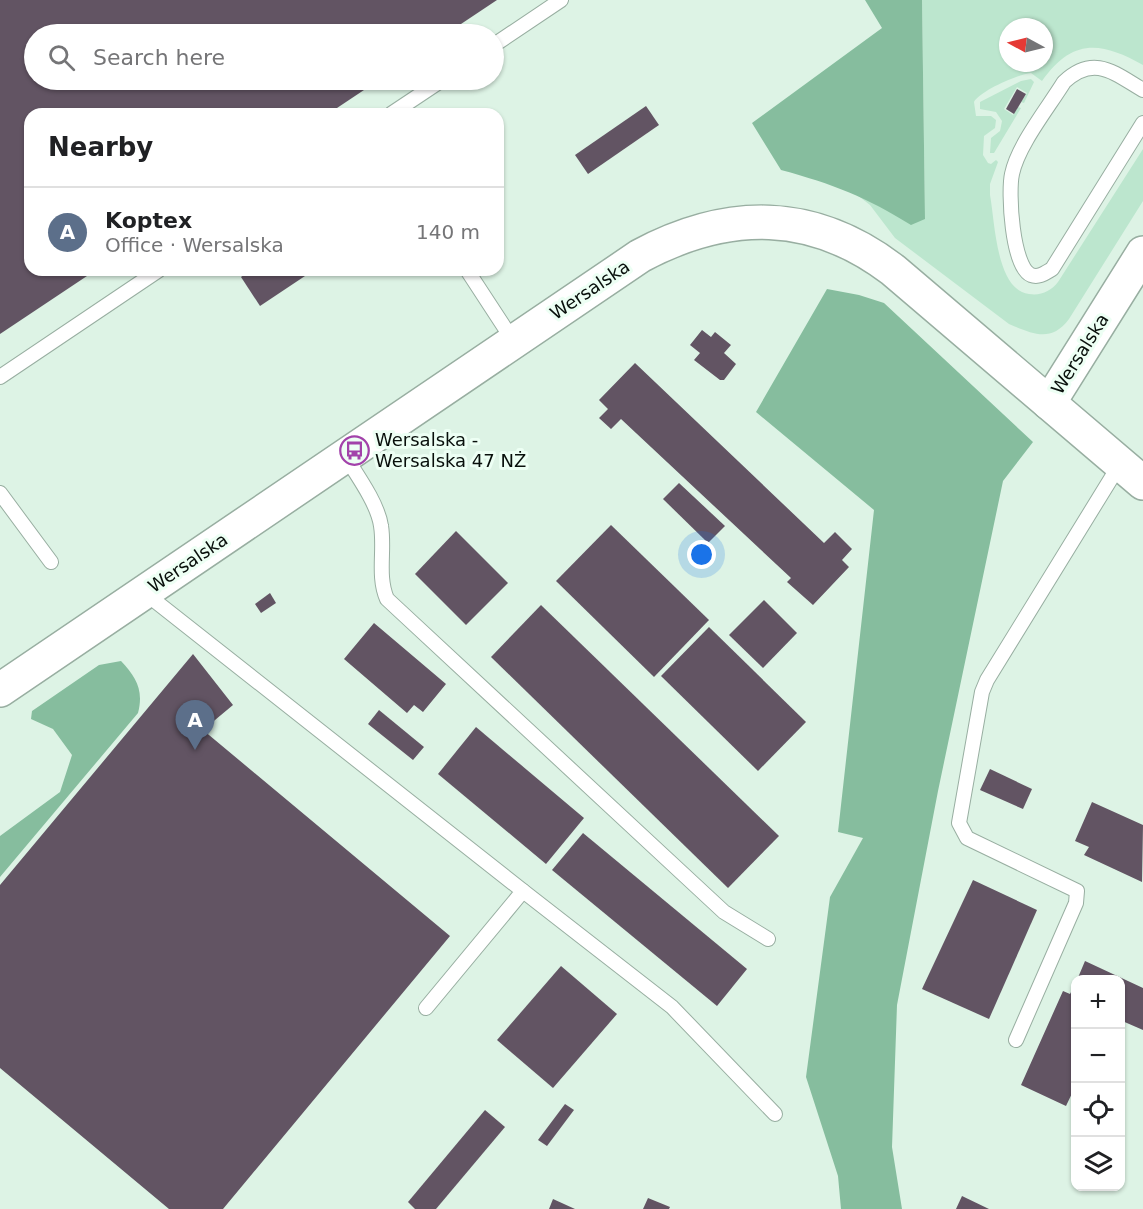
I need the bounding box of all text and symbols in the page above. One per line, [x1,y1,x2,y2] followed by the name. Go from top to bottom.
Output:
[999,18,1053,72] north arrow
[24,24,504,90] search box
[45,41,78,74] icon: search
[93,45,225,70] text: Search here
[48,132,153,162] text: Nearby
[105,208,192,233] text: Koptex
[60,220,75,244] text: A
[416,220,480,244] text: 140 m
[105,233,284,257] text: Office · Wersalska
[546,255,633,324] street label: Wersalska
[1047,310,1113,398] street label: Wersalska
[375,429,526,471] place label: Wersalska - Wersalska 47 NŻ
[338,434,370,466] bus stop icon: Wersalska - Wersalska 47 NŻ
[144,528,231,597] street label: Wersalska
[687,540,716,569] your location
[176,700,214,750] pin: A
[1071,975,1125,1191] map controls
[1071,975,1125,1029] button: +
[1071,1029,1125,1083] button: −
[1071,1083,1125,1137] button: locate
[1071,1137,1125,1191] button: layers

